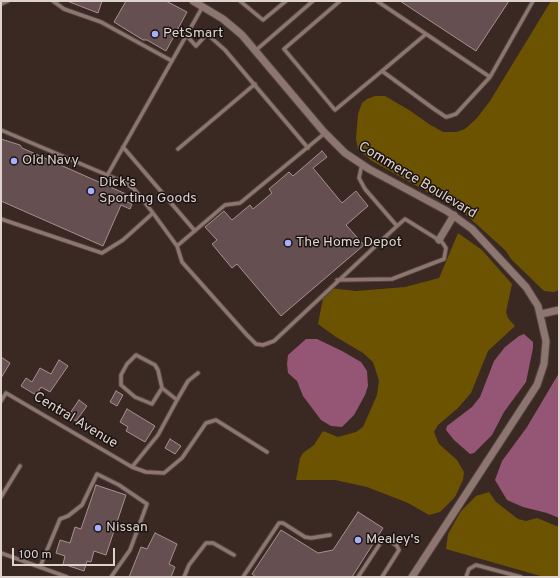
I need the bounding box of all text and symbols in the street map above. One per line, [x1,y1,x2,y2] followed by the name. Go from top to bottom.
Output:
[163,26,223,42] place label: PetSmart
[150,29,160,39] marker: PetSmart
[355,139,479,223] street label: Commerce Boulevard
[22,153,79,169] place label: Old Navy
[9,156,19,166] marker: Old Navy
[99,175,197,208] place label: Dick's Sporting Goods
[86,186,96,196] marker: Dick's Sporting Goods
[296,235,402,251] place label: The Home Depot
[283,238,293,248] marker: The Home Depot
[30,389,120,453] street label: Central Avenue
[106,520,148,536] place label: Nissan
[93,523,103,533] marker: Nissan
[366,532,420,548] place label: Mealey's
[353,535,363,545] marker: Mealey's
[14,540,117,566] scale bar
[19,547,52,563] text: 100 m

